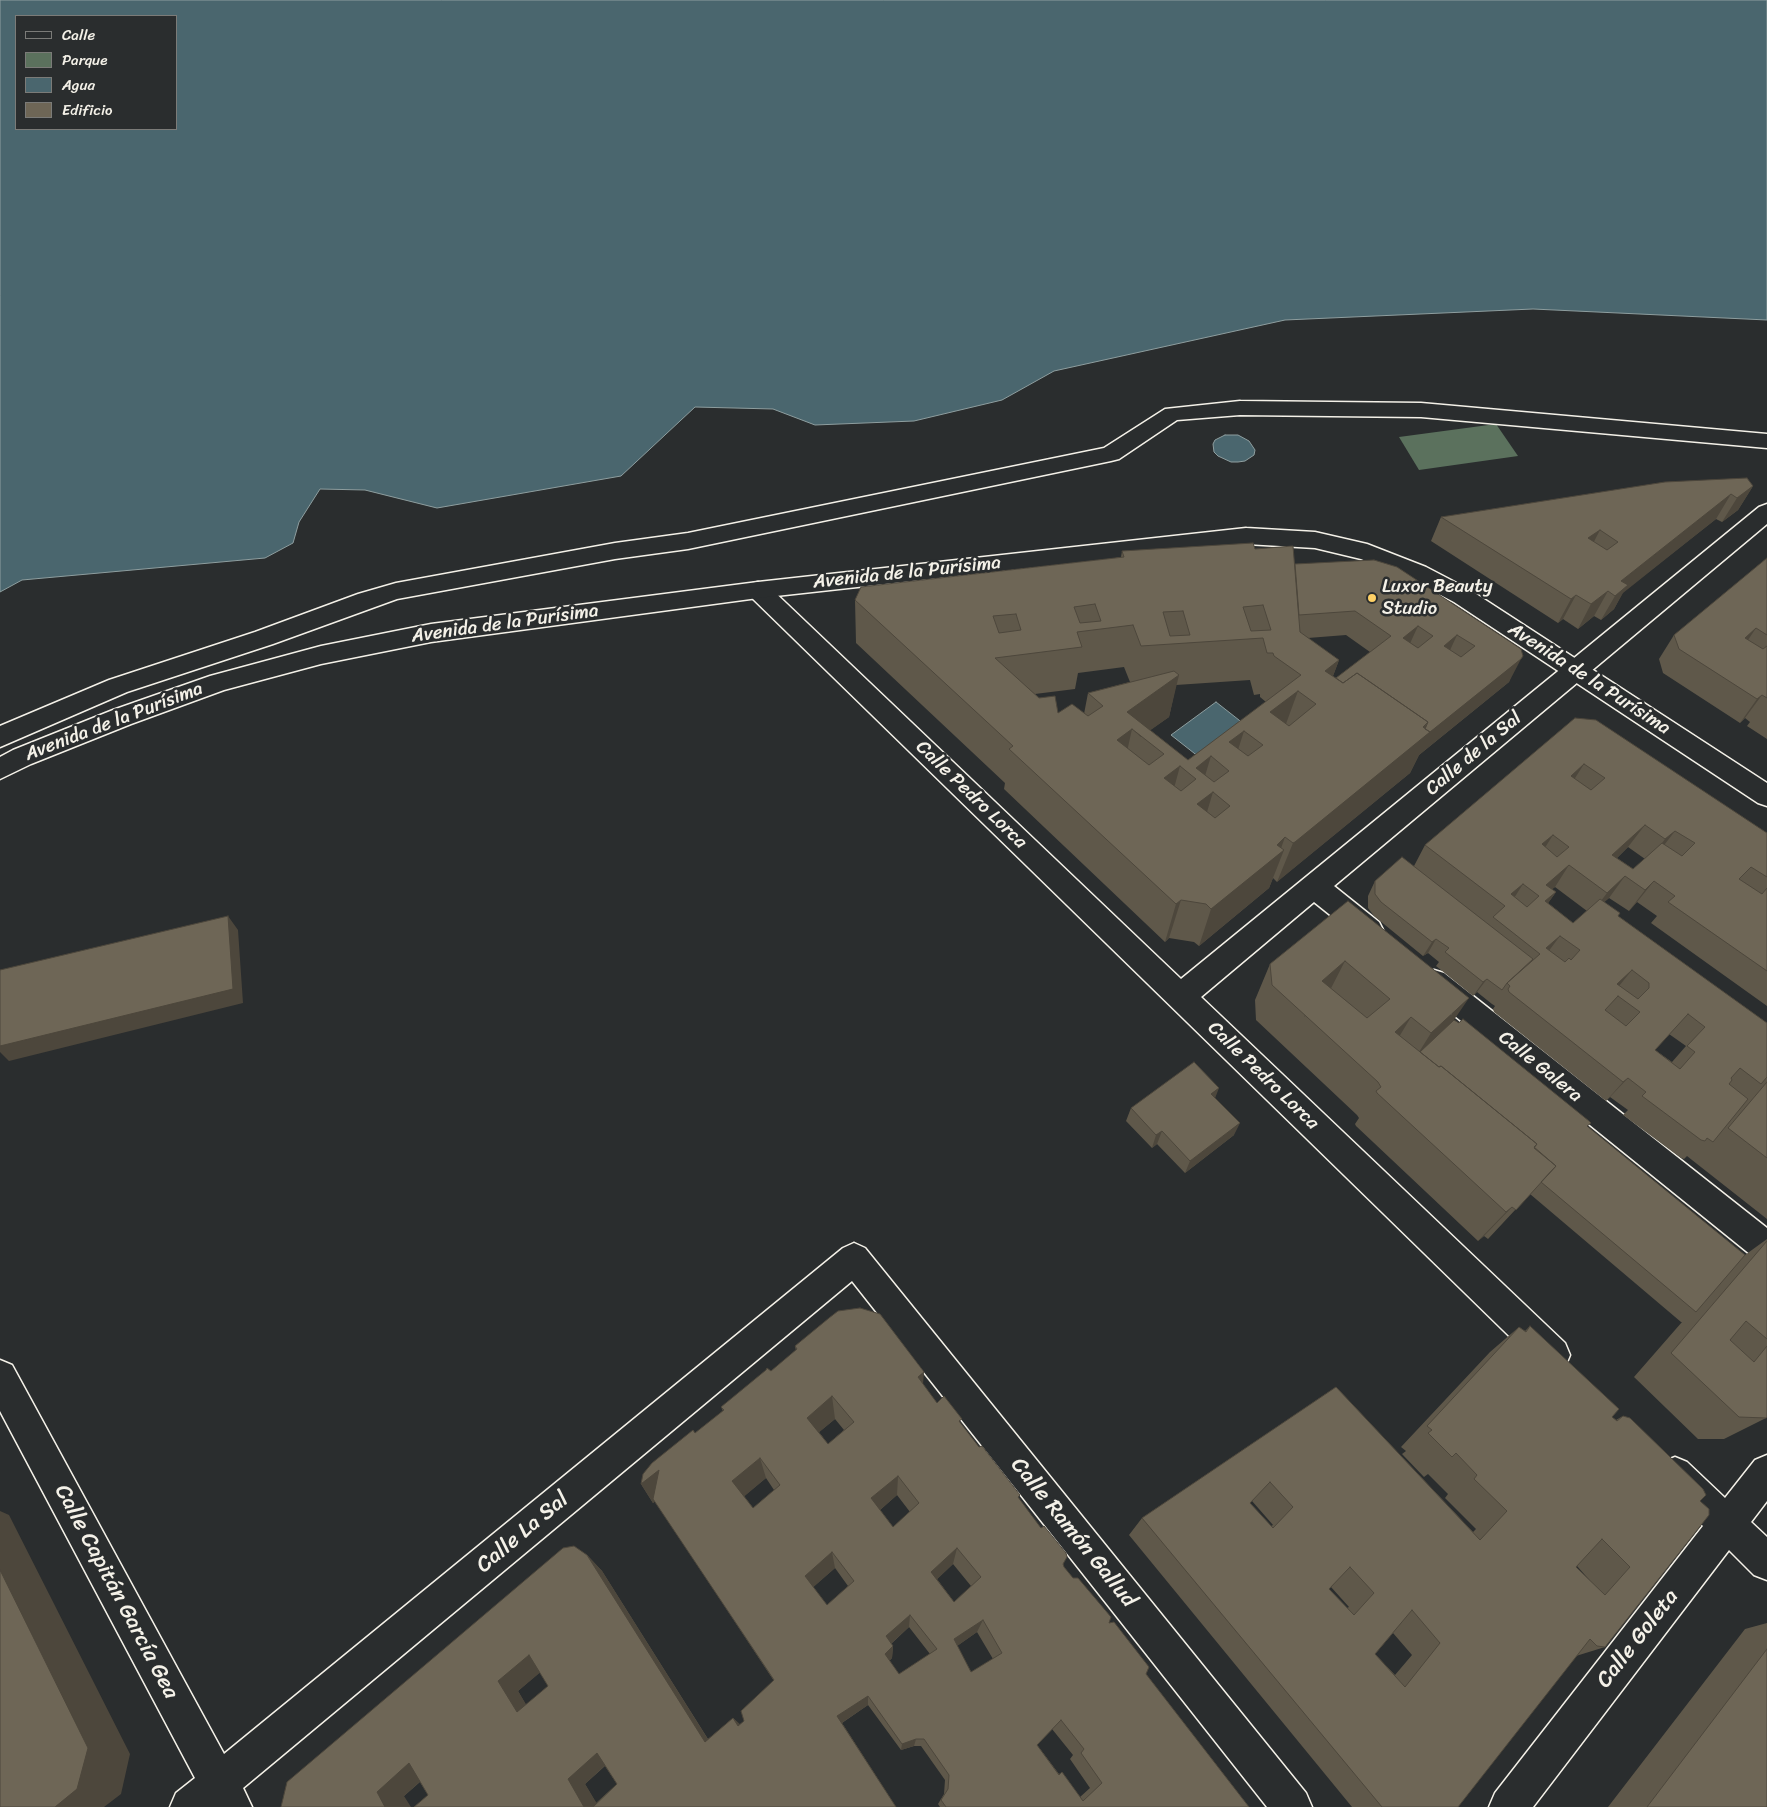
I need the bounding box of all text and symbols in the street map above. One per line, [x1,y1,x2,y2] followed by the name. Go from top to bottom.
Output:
[15,15,178,130] legend
[62,22,95,48] text: Calle
[62,47,107,73] text: Parque
[62,72,95,98] text: Agua
[62,97,113,123] text: Edificio
[812,552,1002,594] street label: Avenida de la Purísima
[1382,576,1493,620] place label: Luxor Beauty Studio
[1366,592,1378,604] marker: Luxor Beauty Studio
[410,600,600,648] street label: Avenida de la Purísima
[1504,618,1674,740] street label: Avenida de la Purísima
[22,678,206,766] street label: Avenida de la Purísima
[1421,707,1527,801] street label: Calle de la Sal
[911,736,1031,854] street label: Calle Pedro Lorca
[1203,1017,1323,1135] street label: Calle Pedro Lorca
[1494,1026,1586,1108] street label: Calle Galera
[1005,1453,1141,1613] street label: Calle Ramón Gallud
[48,1480,184,1704] street label: Calle Capitán García Gea
[471,1487,575,1579] street label: Calle La Sal
[1591,1585,1685,1693] street label: Calle Goleta

